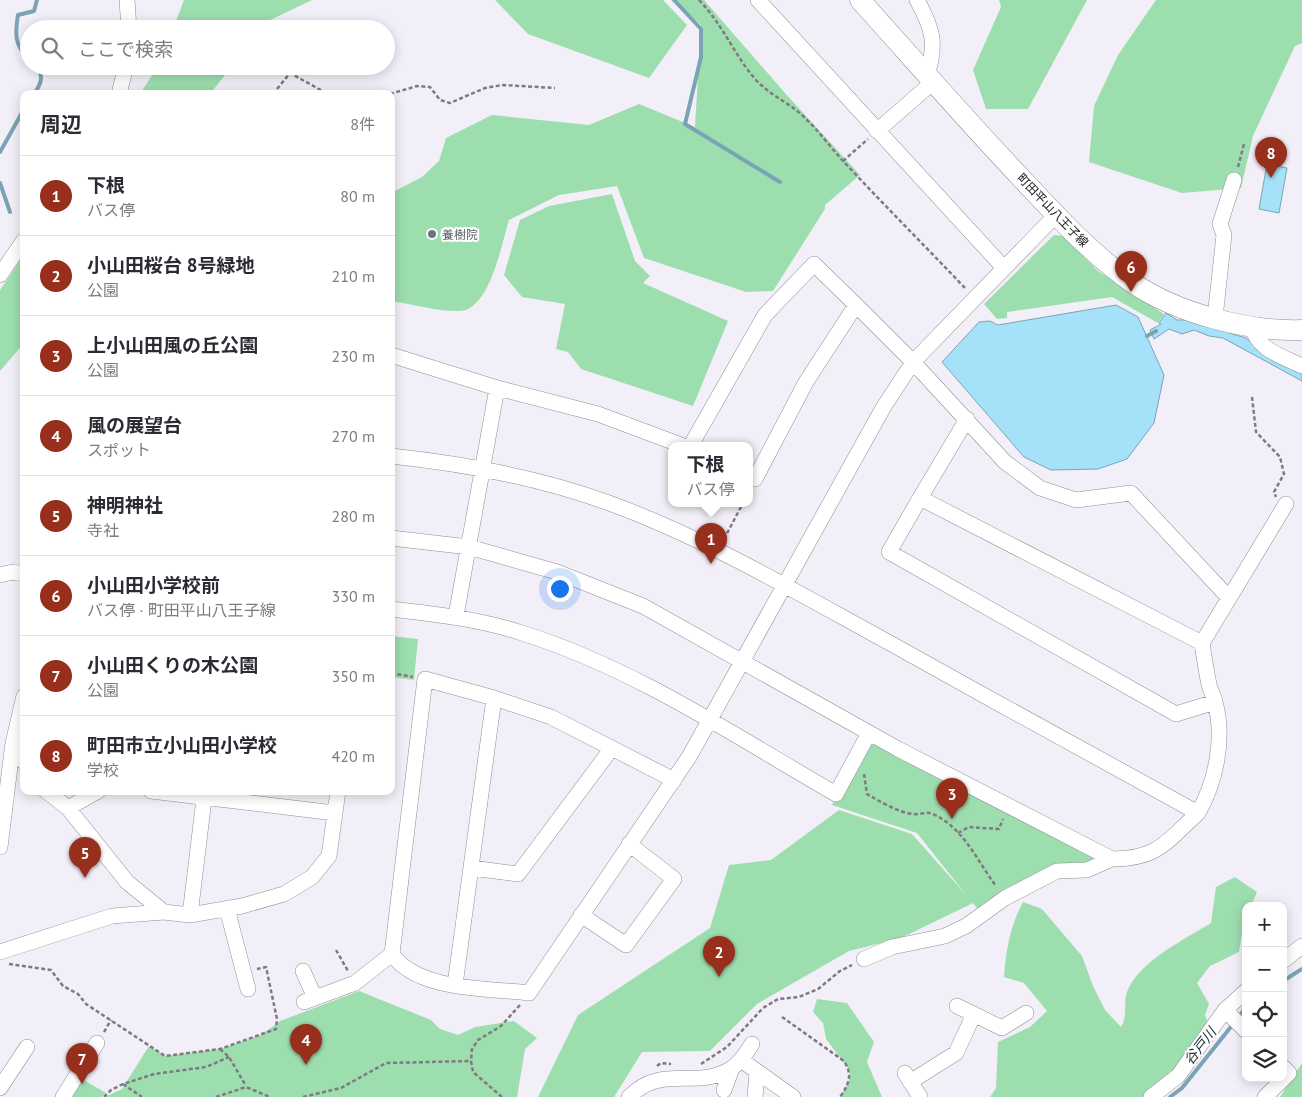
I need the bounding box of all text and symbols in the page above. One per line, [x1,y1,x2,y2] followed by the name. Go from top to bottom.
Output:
[20,20,395,75] search box
[38,34,66,62] icon: search
[78,37,173,61] text: ここで検索
[40,111,82,138] text: 周辺
[350,114,375,134] text: 8件
[1255,137,1287,178] pin: 8
[1014,170,1092,250] street label: 町田平山八王子線
[87,173,125,197] text: 下根
[51,186,61,206] text: 1
[340,186,375,206] text: 80 m
[87,200,135,220] text: バス停
[442,227,478,242] place label: 養樹院
[426,228,438,240] marker: 養樹院
[1115,251,1147,292] pin: 6
[87,253,255,277] text: 小山田桜台 8号緑地
[51,266,61,286] text: 2
[332,266,375,286] text: 210 m
[87,280,119,300] text: 公園
[87,333,258,357] text: 上小山田風の丘公園
[51,346,61,366] text: 3
[332,346,375,366] text: 230 m
[87,360,119,380] text: 公園
[87,413,182,437] text: 風の展望台
[51,426,61,446] text: 4
[332,426,375,446] text: 270 m
[87,440,151,460] text: スポット
[668,442,753,507] popup
[686,452,725,476] text: 下根
[686,479,735,499] text: バス停
[87,493,163,517] text: 神明神社
[51,506,61,526] text: 5
[332,506,375,526] text: 280 m
[87,520,119,540] text: 寺社
[695,523,727,564] pin: 1
[87,573,220,597] text: 小山田小学校前
[547,576,573,602] your location
[51,586,61,606] text: 6
[332,586,375,606] text: 330 m
[87,600,276,620] text: バス停 · 町田平山八王子線
[87,653,258,677] text: 小山田くりの木公園
[51,666,61,686] text: 7
[332,666,375,686] text: 350 m
[87,680,119,700] text: 公園
[87,733,277,757] text: 町田市立小山田小学校
[51,746,61,766] text: 8
[332,746,375,766] text: 420 m
[87,760,119,780] text: 学校
[936,778,968,819] pin: 3
[69,837,101,878] pin: 5
[1242,902,1287,1082] map controls
[1242,902,1287,947] button: +
[703,936,735,977] pin: 2
[1242,947,1287,992] button: −
[1242,992,1287,1037] button: locate
[1180,1022,1221,1068] water label: 谷戸川
[290,1024,322,1065] pin: 4
[1242,1037,1287,1082] button: layers
[66,1043,98,1084] pin: 7

